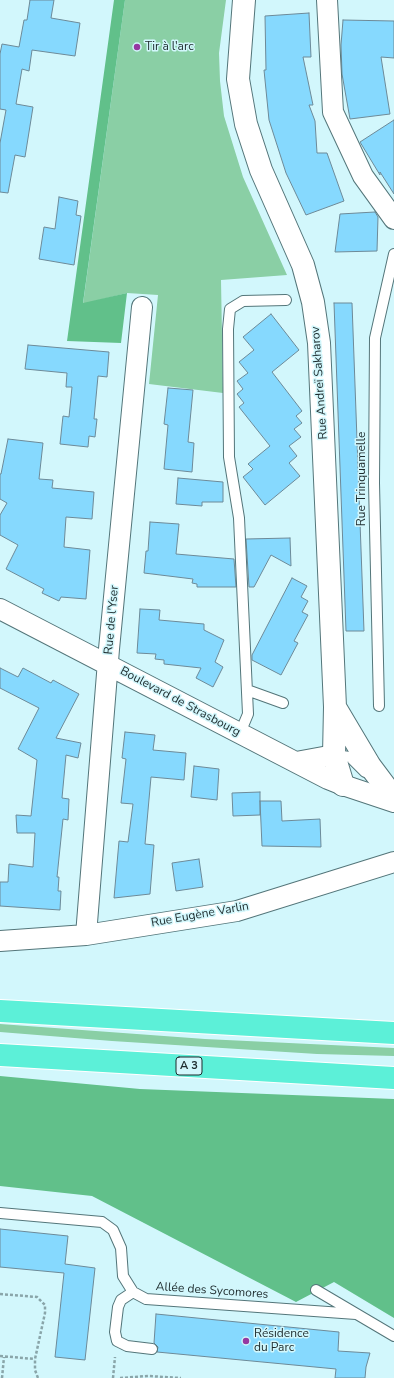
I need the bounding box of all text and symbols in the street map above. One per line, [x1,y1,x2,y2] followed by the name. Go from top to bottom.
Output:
[145,40,194,54] place label: Tir à l'arc
[132,42,142,52] marker: Tir à l'arc
[309,326,331,440] street label: Rue Andreï Sakharov
[355,432,369,526] street label: Rue Trinquamelle
[102,585,122,655] street label: Rue de l'Yser
[117,664,243,740] street label: Boulevard de Strasbourg
[150,899,250,931] street label: Rue Eugène Varlin
[176,1057,202,1075] road number: A 3
[155,1280,269,1302] street label: Allée des Sycomores
[254,1327,309,1355] place label: Résidence du Parc
[241,1336,251,1346] marker: Résidence du Parc

